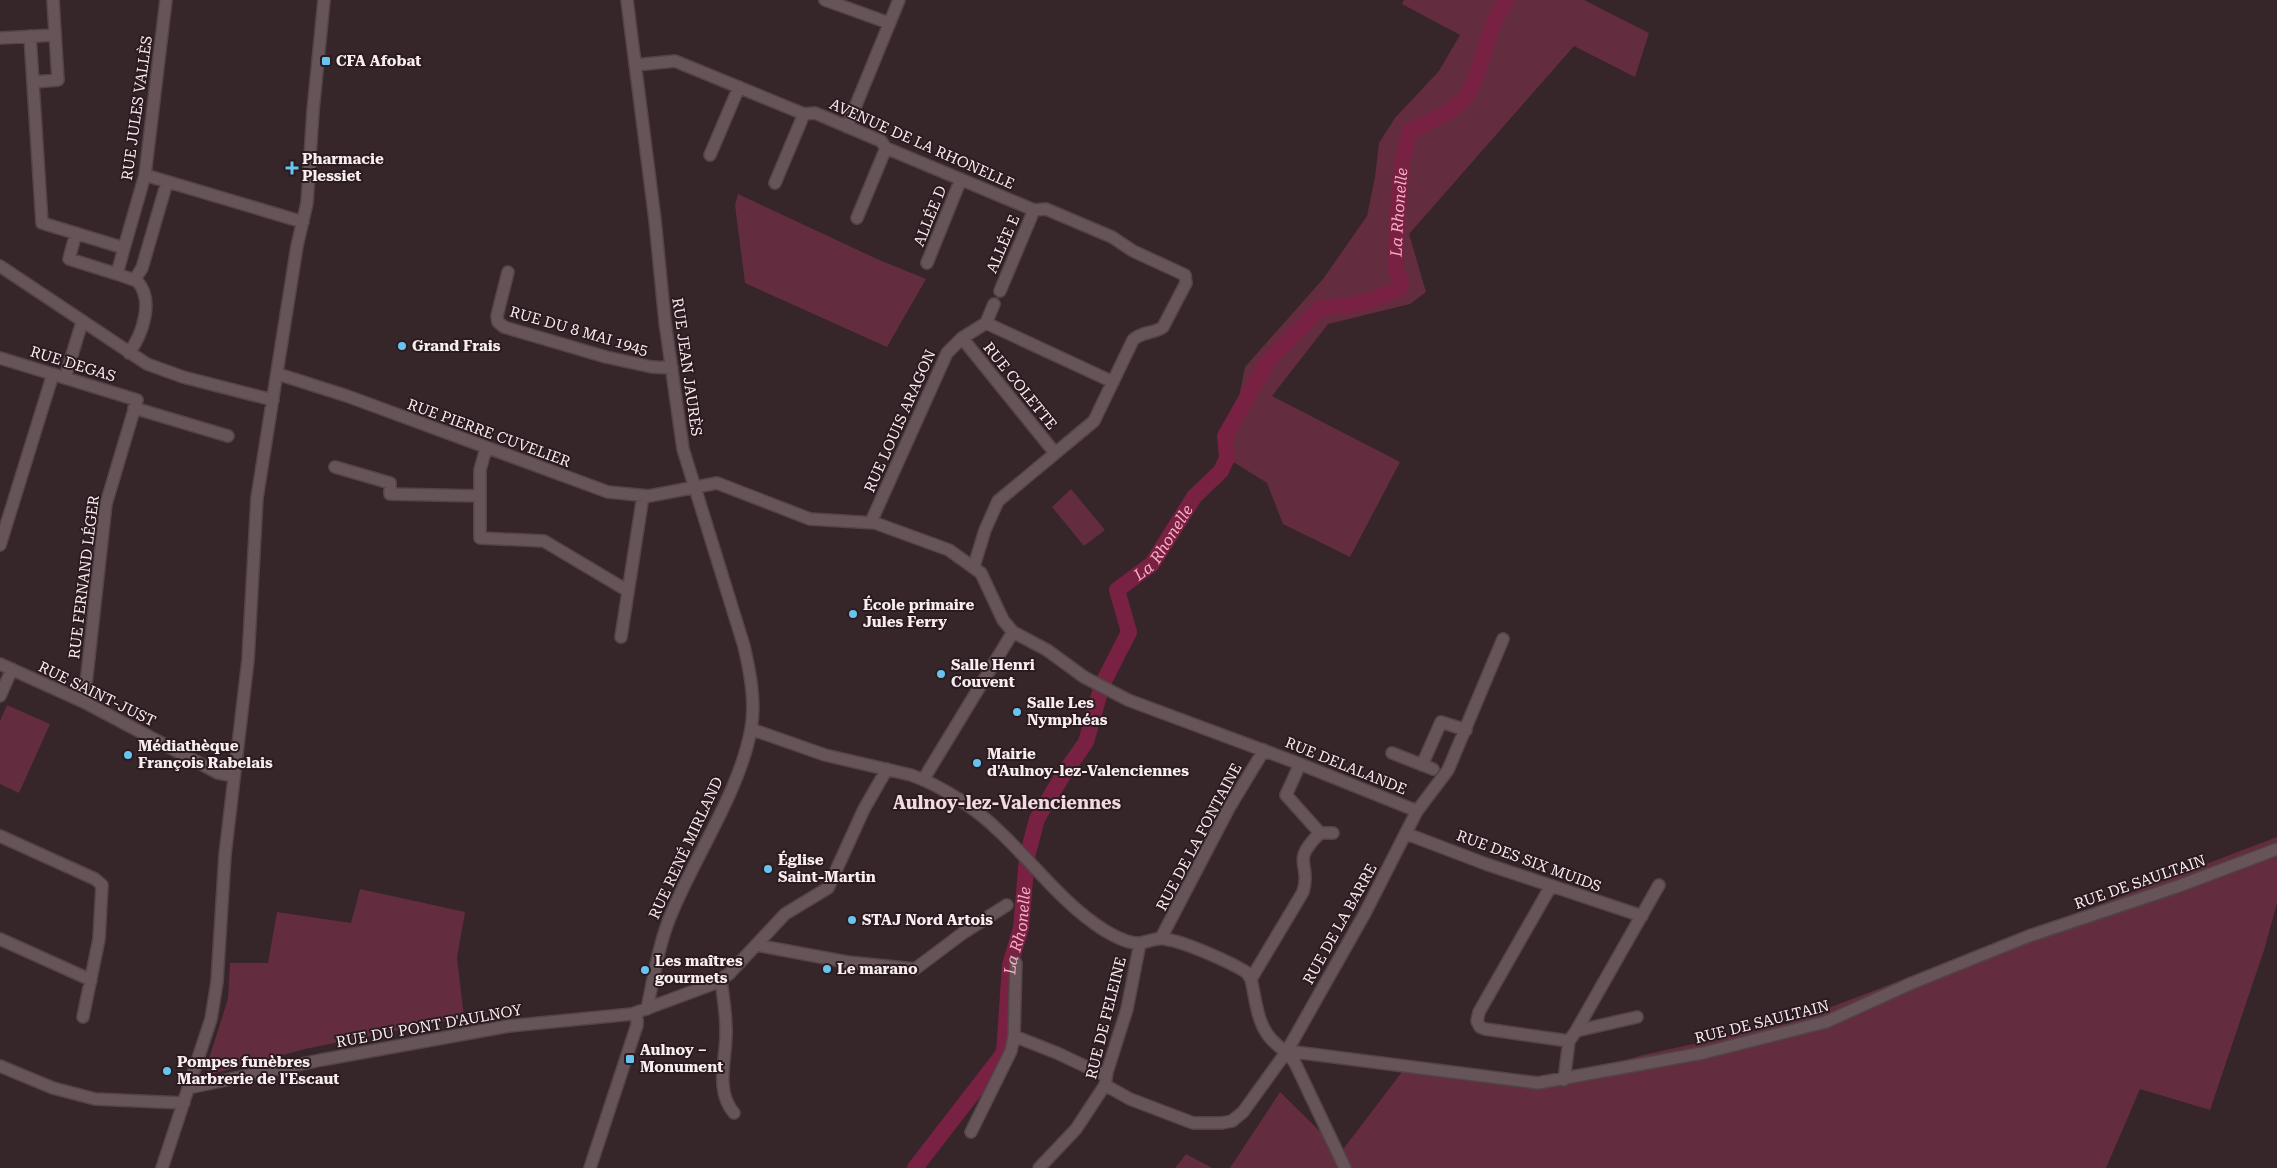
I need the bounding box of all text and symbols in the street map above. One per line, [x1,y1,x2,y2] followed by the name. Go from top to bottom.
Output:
[118,34,156,182] street label: RUE JULES VALLÈS
[336,52,421,70] place label: CFA Afobat
[320,55,332,67] marker: CFA Afobat
[827,95,1017,193] street label: AVENUE DE LA RHONELLE
[302,150,384,185] place label: Pharmacie Plessiet
[286,162,298,174] marker: Pharmacie Plessiet
[1386,167,1411,258] water label: La Rhonelle
[910,183,950,249] street label: ALLÉE D
[983,212,1023,276] street label: ALLÉE E
[668,297,706,437] street label: RUE JEAN JAURÈS
[508,303,650,359] street label: RUE DU 8 MAI 1945
[412,337,501,355] place label: Grand Frais
[979,339,1061,433] street label: RUE COLETTE
[396,340,408,352] marker: Grand Frais
[28,342,118,386] street label: RUE DEGAS
[860,347,940,495] street label: RUE LOUIS ARAGON
[405,395,574,471] street label: RUE PIERRE CUVELIER
[65,494,103,660] street label: RUE FERNAND LÉGER
[1129,501,1196,585] water label: La Rhonelle
[863,595,975,631] place label: École primaire Jules Ferry
[847,608,859,620] marker: École primaire Jules Ferry
[951,656,1035,691] place label: Salle Henri Couvent
[35,658,159,730] street label: RUE SAINT-JUST
[935,668,947,680] marker: Salle Henri Couvent
[1027,694,1108,729] place label: Salle Les Nymphéas
[1011,706,1023,718] marker: Salle Les Nymphéas
[1282,733,1410,799] street label: RUE DELALANDE
[138,737,273,772] place label: Médiathèque François Rabelais
[987,745,1189,780] place label: Mairie d'Aulnoy-lez-Valenciennes
[122,749,134,761] marker: Médiathèque François Rabelais
[971,757,983,769] marker: Mairie d'Aulnoy-lez-Valenciennes
[1152,760,1246,914] street label: RUE DE LA FONTAINE
[645,774,727,922] street label: RUE RENÉ MIRLAND
[893,792,1121,813] district label: Aulnoy-lez-Valenciennes
[1454,826,1604,896] street label: RUE DES SIX MUIDS
[778,850,876,886] place label: Église Saint-Martin
[2072,851,2208,913] street label: RUE DE SAULTAIN
[1299,861,1381,987] street label: RUE DE LA BARRE
[762,863,774,875] marker: Église Saint-Martin
[1000,886,1034,976] water label: La Rhonelle
[862,911,993,929] place label: STAJ Nord Artois
[846,914,858,926] marker: STAJ Nord Artois
[654,952,743,987] place label: Les maîtres gourmets
[1082,955,1130,1081] street label: RUE DE FELEINE
[837,960,918,978] place label: Le marano
[821,963,833,975] marker: Le marano
[639,964,651,976] marker: Les maîtres gourmets
[1693,997,1831,1047] street label: RUE DE SAULTAIN
[334,1001,524,1051] street label: RUE DU PONT D'AULNOY
[640,1041,723,1076] place label: Aulnoy – Monument
[177,1053,339,1088] place label: Pompes funèbres Marbrerie de l'Escaut
[624,1053,636,1065] marker: Aulnoy – Monument
[161,1065,173,1077] marker: Pompes funèbres Marbrerie de l'Escaut

